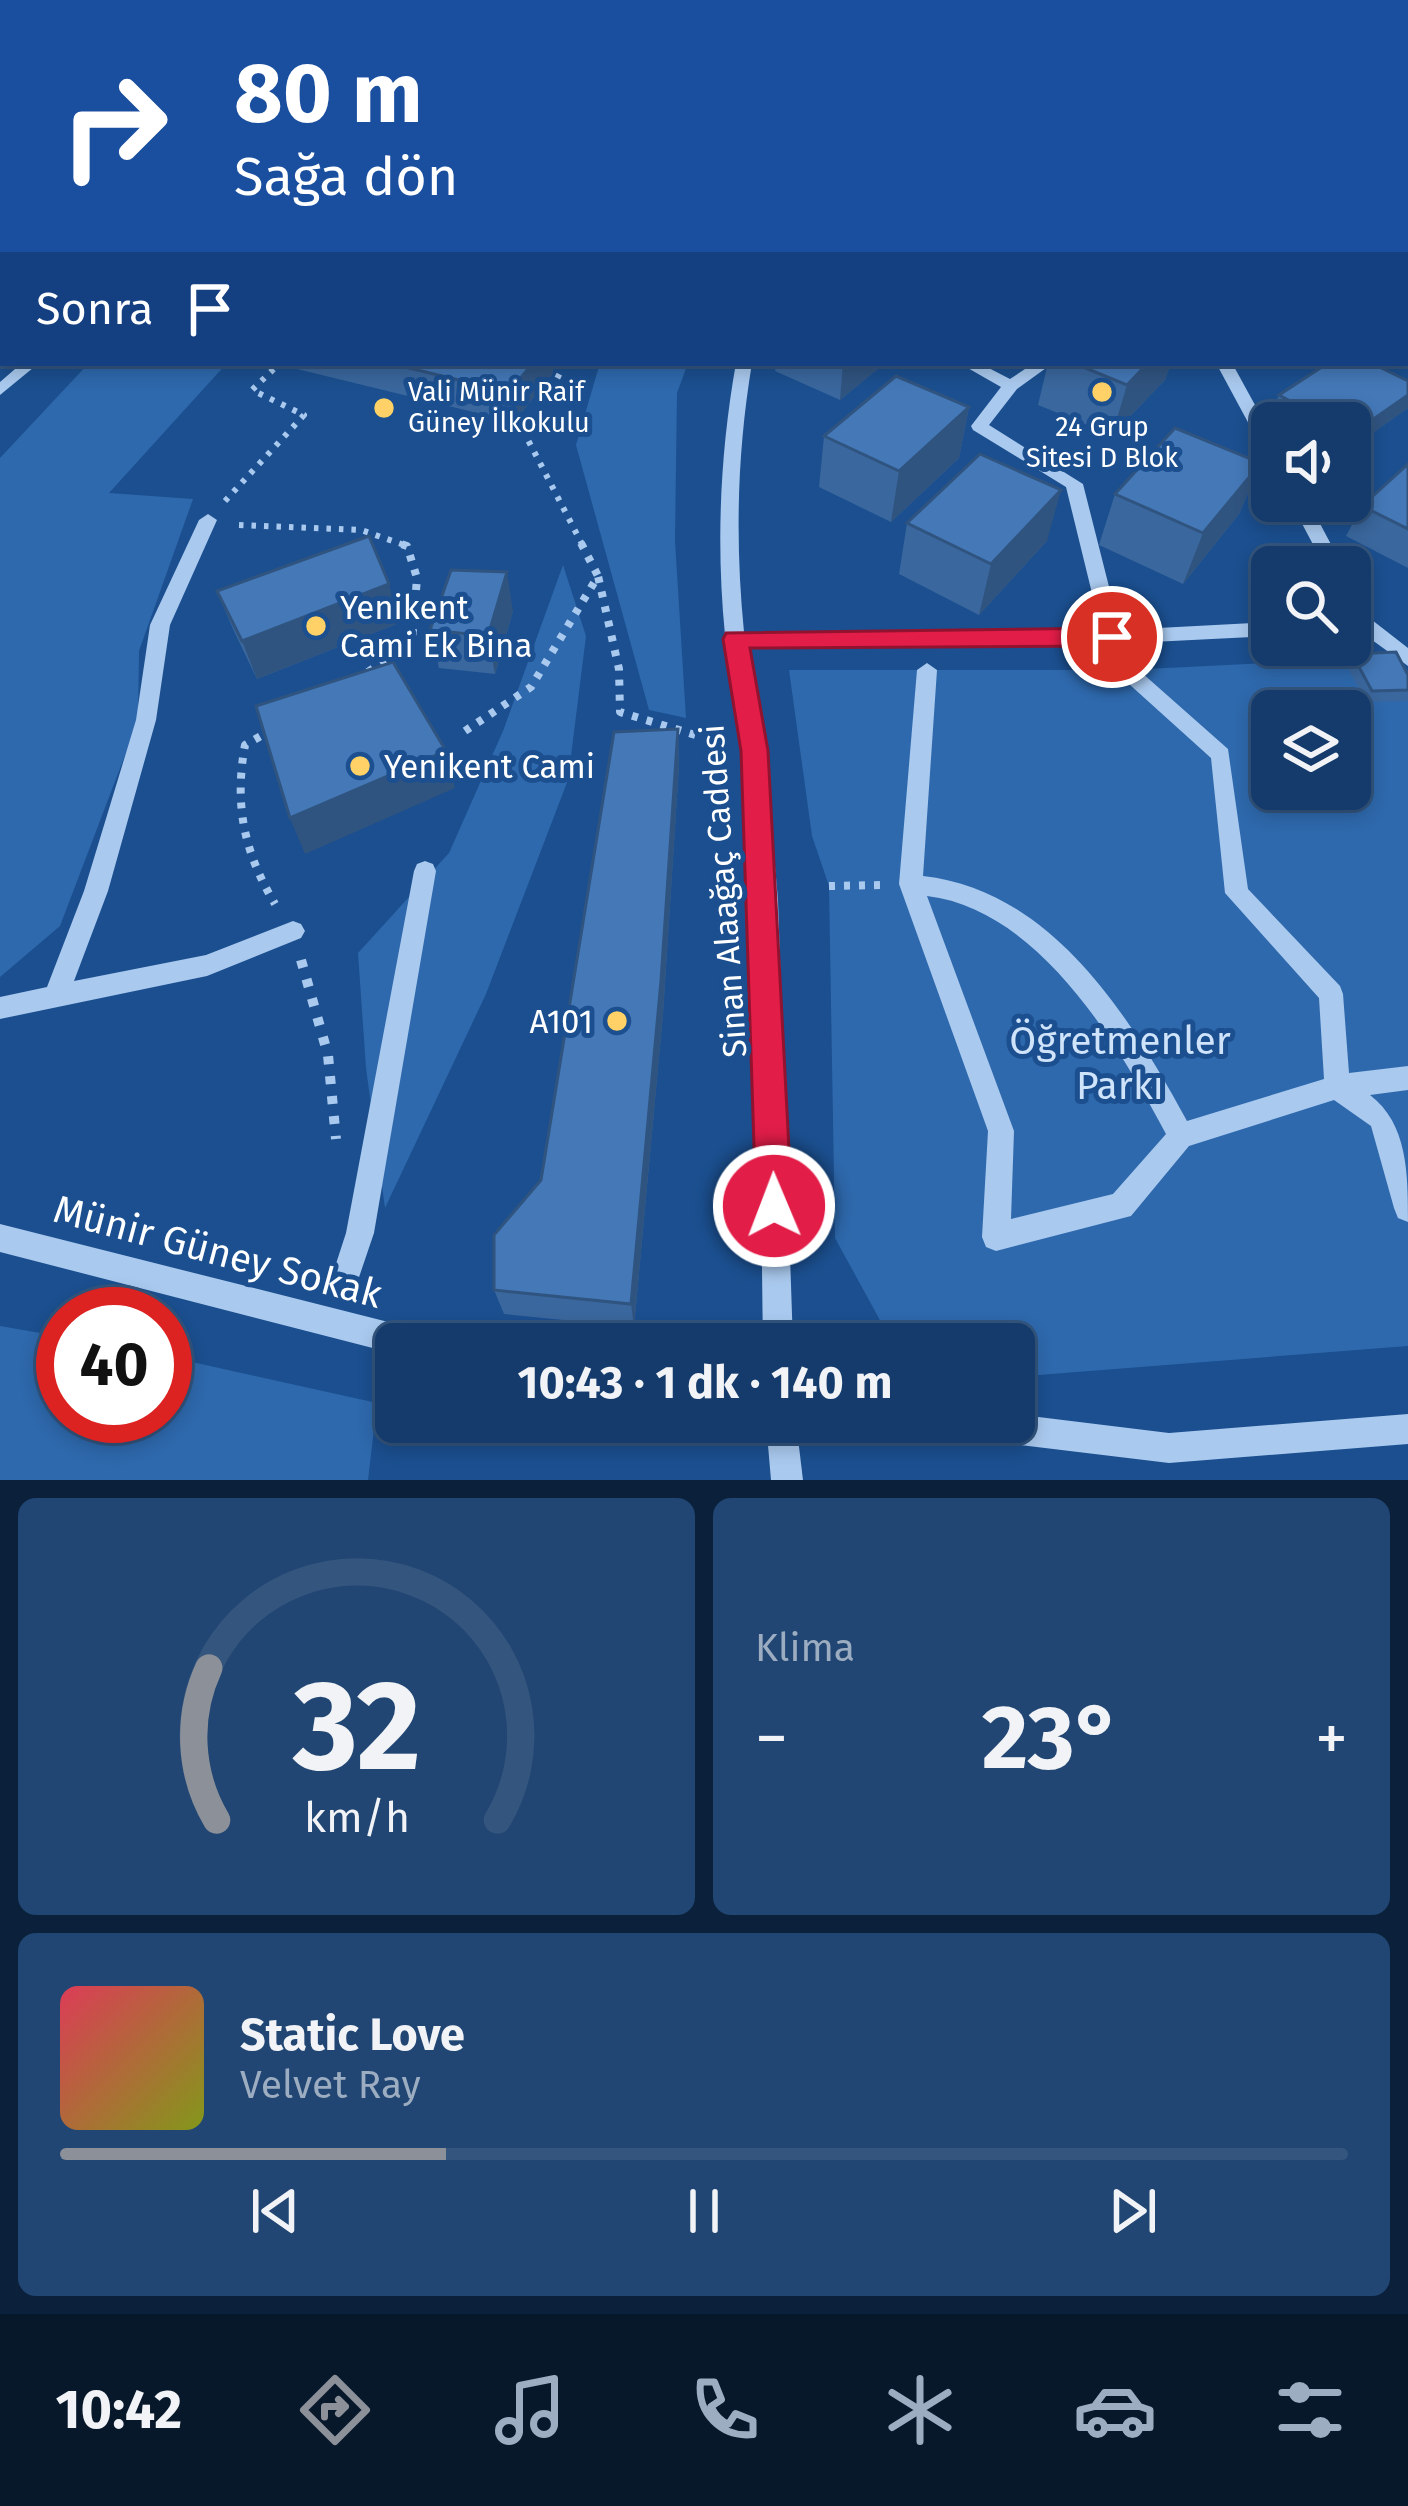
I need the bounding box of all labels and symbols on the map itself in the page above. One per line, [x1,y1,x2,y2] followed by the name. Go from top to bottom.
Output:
[408,376,590,439] place label: Vali Münir Raif Güney İlkokulu
[1089,379,1115,405] marker: 24 Grup Sitesi D Blok
[371,395,397,421] marker: Vali Münir Raif Güney İlkokulu
[1026,411,1178,474] place label: 24 Grup Sitesi D Blok
[1061,586,1163,688] pin
[340,588,532,666] place label: Yenikent Cami Ek Bina
[303,613,329,639] marker: Yenikent Cami Ek Bina
[692,723,756,1059] street label: Sinan Alaağaç Caddesi
[384,747,595,787] place label: Yenikent Cami
[347,753,373,779] marker: Yenikent Cami
[530,1002,593,1042] place label: A101
[604,1008,630,1034] marker: A101
[1009,1018,1231,1109] park label: Öğretmenler Parkı
[711,1143,837,1269] position arrow
[49,1186,387,1318] street label: Münir Güney Sokak
[36,1287,192,1443] speed limit sign: 40

